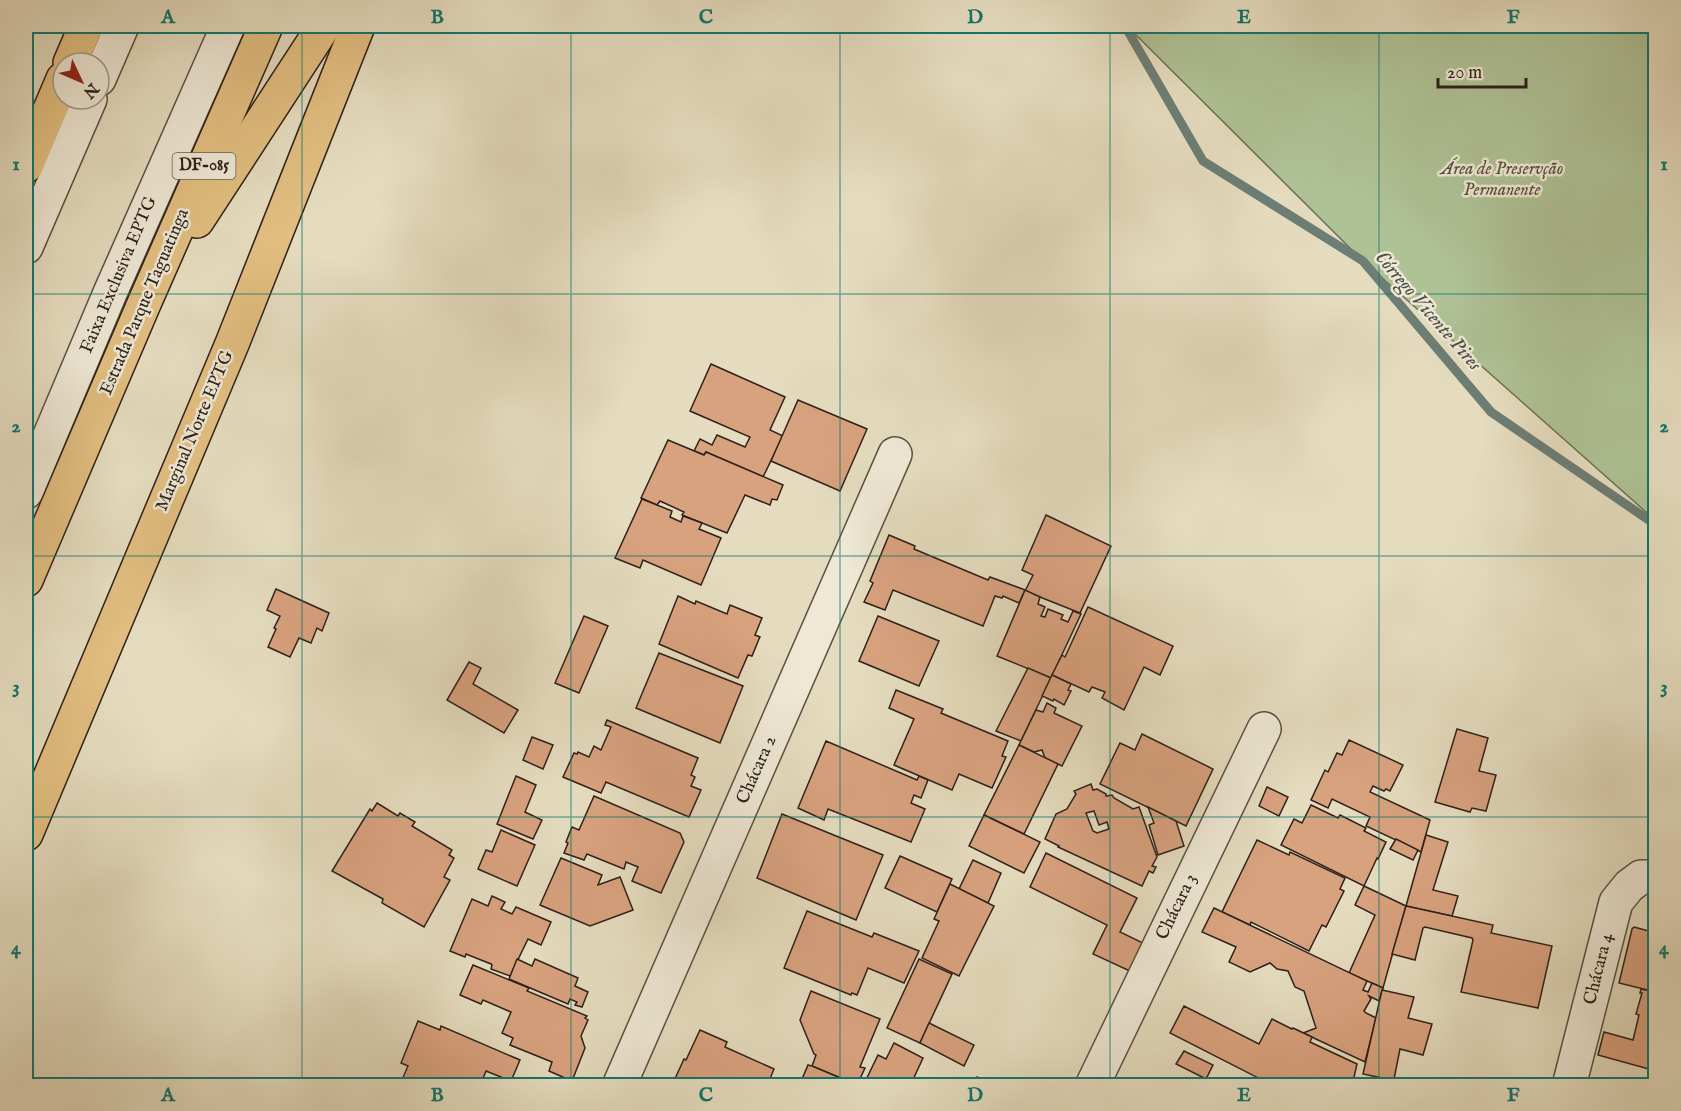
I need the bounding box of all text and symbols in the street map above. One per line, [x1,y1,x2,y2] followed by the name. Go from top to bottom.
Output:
[160,5,176,30] text: A
[430,5,444,30] text: B
[699,5,713,30] text: C
[967,5,983,30] text: D
[1237,5,1251,30] text: E
[1507,5,1520,30] text: F
[51,51,111,111] north arrow
[1438,51,1526,89] scale bar
[1447,62,1482,85] text: 20 m
[78,77,103,102] text: N
[12,152,20,177] text: 1
[1660,152,1668,177] text: 1
[172,153,236,179] road number: DF-085
[1439,157,1563,202] park label: Área de Preservção Permanente
[76,192,163,357] street label: Faixa Exclusiva EPTG
[95,205,195,399] street label: Estrada Parque Taguatinga
[1368,246,1487,377] water label: Córrego Vicente Pires
[151,347,240,515] street label: Marginal Norte EPTG
[11,414,21,439] text: 2
[1659,414,1669,439] text: 2
[12,675,20,700] text: 3
[1660,675,1668,700] text: 3
[732,732,782,808] street label: Chácara 2
[1151,870,1203,944] street label: Chácara 3
[1579,931,1619,1007] street label: Chácara 4
[11,936,22,961] text: 4
[1659,936,1670,961] text: 4
[160,1083,176,1108] text: A
[430,1083,444,1108] text: B
[699,1083,713,1108] text: C
[967,1083,983,1108] text: D
[1237,1083,1251,1108] text: E
[1507,1083,1520,1108] text: F

